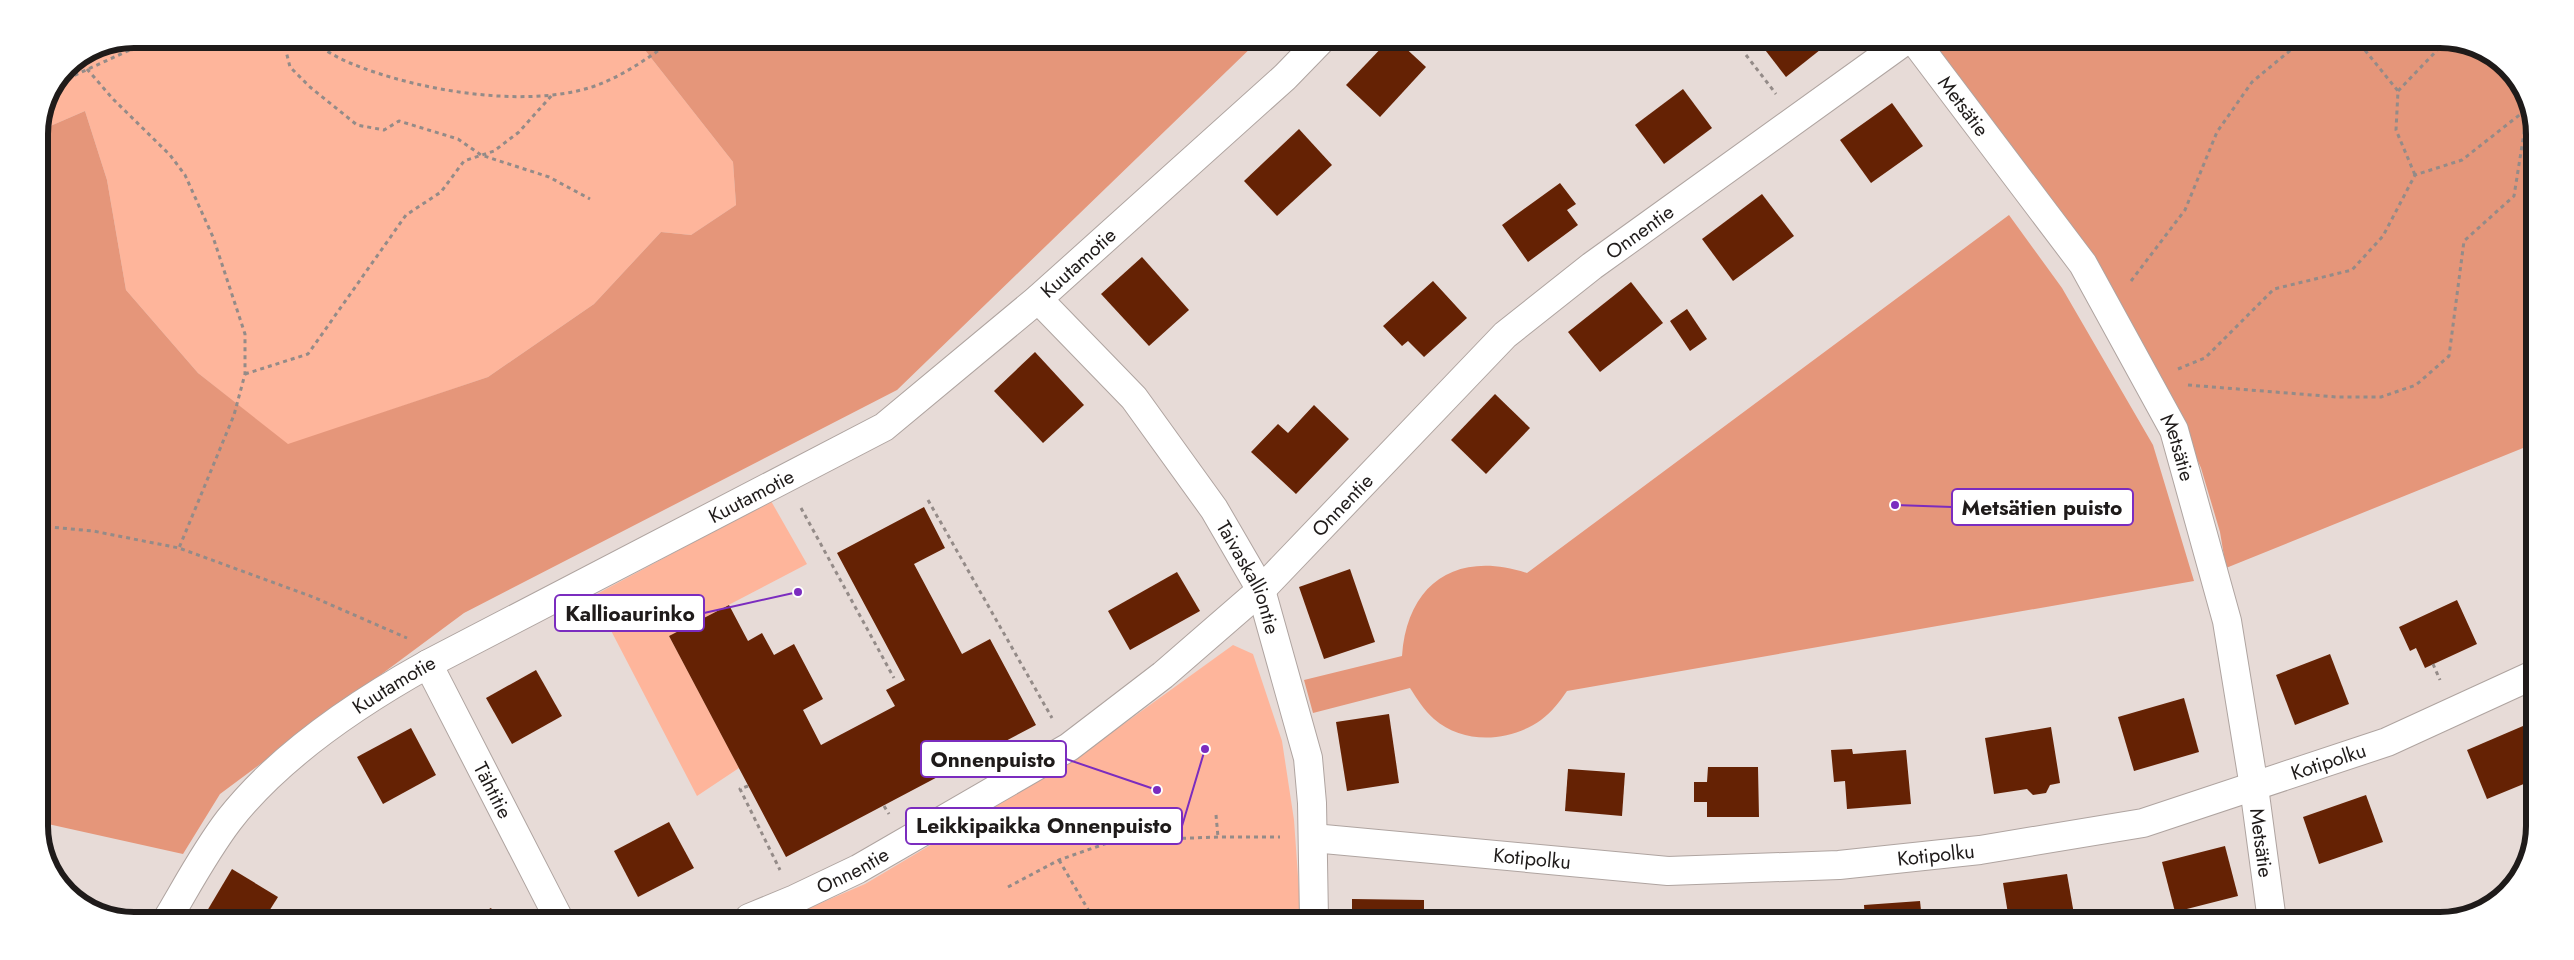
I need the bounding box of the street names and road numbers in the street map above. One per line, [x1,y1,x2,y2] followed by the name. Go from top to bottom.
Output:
[1931,70,1996,143] street label: Metsätie
[1600,198,1680,267] street label: Onnentie
[1034,221,1123,305] street label: Kuutamotie
[2153,408,2202,485] street label: Metsätie
[704,462,799,531] street label: Kuutamotie
[1305,467,1380,544] street label: Onnentie
[1209,516,1287,638] street label: Taivaskalliontie
[347,648,441,721] street label: Kuutamotie
[2287,736,2370,788] street label: Kotipolku
[466,757,519,824] street label: Tähtitie
[2242,807,2280,879] street label: Metsätie
[1896,837,1976,874] street label: Kotipolku
[812,840,894,902] street label: Onnentie
[1492,841,1572,877] street label: Kotipolku

